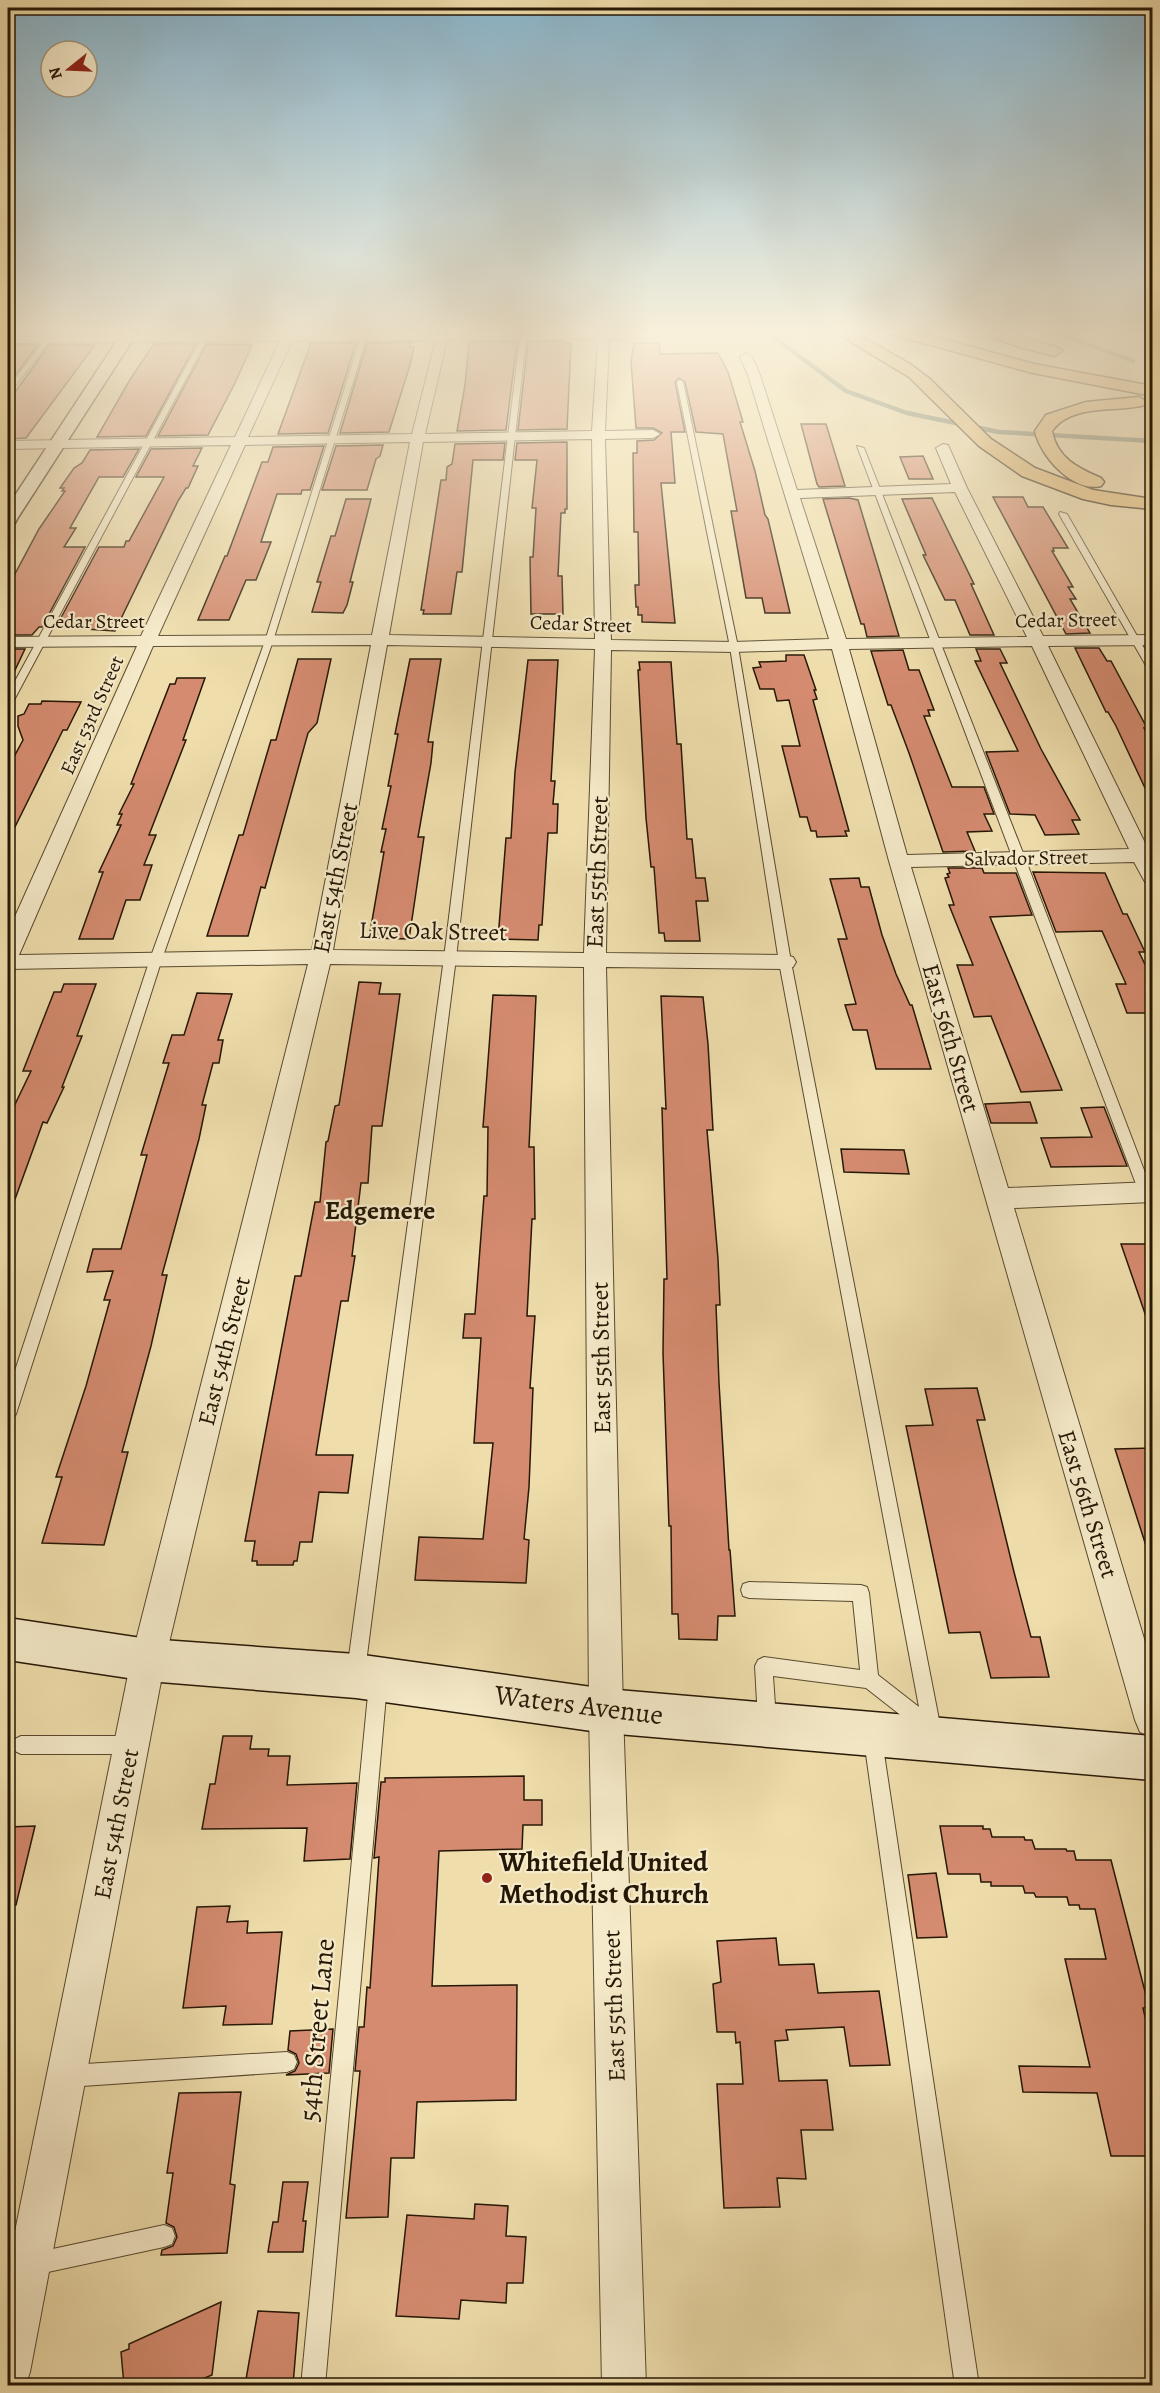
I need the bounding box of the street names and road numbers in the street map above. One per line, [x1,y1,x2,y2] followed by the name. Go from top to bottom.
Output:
[1015,606,1118,634] street label: Cedar Street
[43,608,145,635] street label: Cedar Street
[530,609,633,639] street label: Cedar Street
[54,651,130,779] street label: East 53rd Street
[578,795,616,949] street label: East 55th Street
[305,800,365,956] street label: East 54th Street
[964,843,1089,873] street label: Salvador Street
[359,914,507,948] street label: Live Oak Street
[915,960,988,1116] street label: East 56th Street
[190,1273,258,1429] street label: East 54th Street
[584,1281,618,1434] street label: East 55th Street
[1050,1426,1126,1582] street label: East 56th Street
[492,1676,665,1734] street label: Waters Avenue
[86,1746,146,1902] street label: East 54th Street
[595,1929,633,2083] street label: East 55th Street
[290,1937,344,2123] street label: 54th Street Lane

